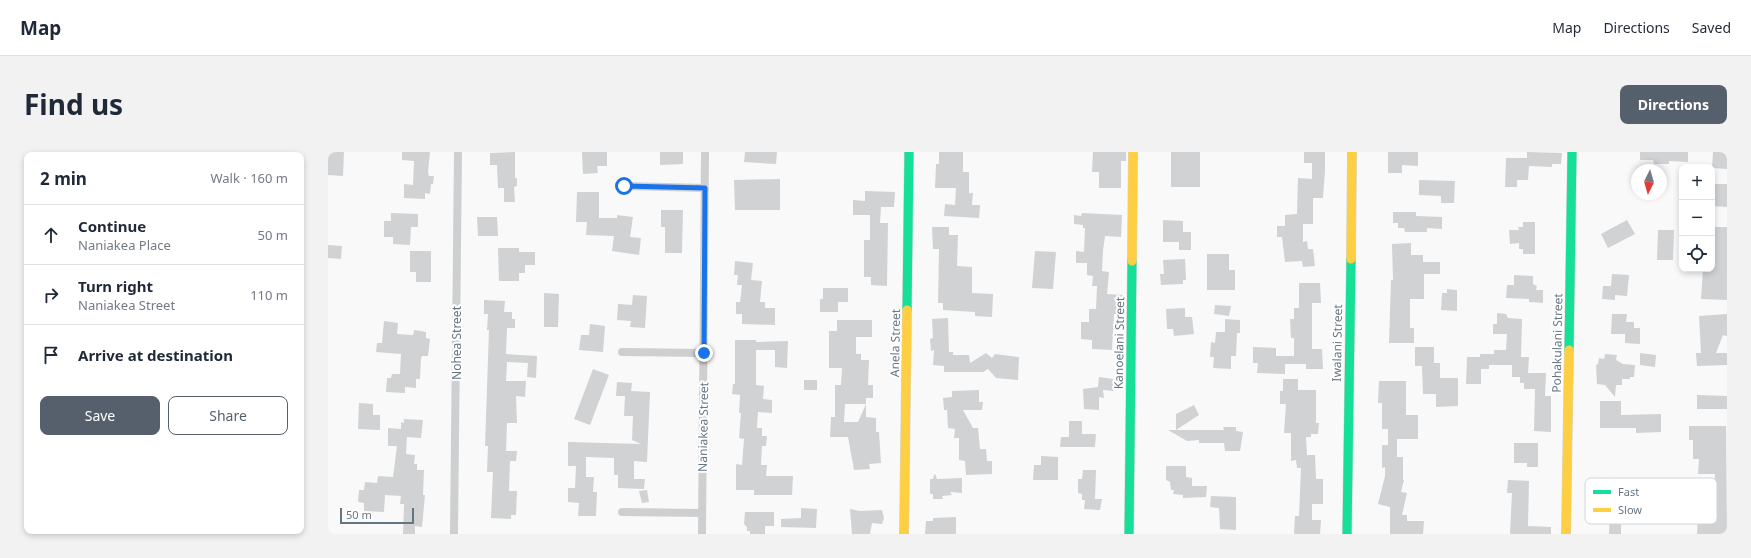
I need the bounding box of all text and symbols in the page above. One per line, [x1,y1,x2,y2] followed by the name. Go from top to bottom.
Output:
[20,15,61,41] text: Map
[1552,18,1581,37] text: Map
[1603,18,1670,37] text: Directions
[1692,18,1731,37] text: Saved
[24,85,123,123] text: Find us
[1620,85,1727,124] button: Directions
[1631,164,1667,200] north arrow
[1679,164,1715,272] map controls
[1679,164,1715,200] button: +
[40,167,87,190] text: 2 min
[210,169,288,187] text: Walk · 160 m
[615,177,633,195] route start
[1679,200,1715,236] button: −
[78,216,146,236] text: Continue
[40,224,62,246] icon: ahead
[258,226,288,244] text: 50 m
[78,236,171,254] text: Naniakea Place
[1679,236,1715,272] button: locate
[78,276,153,296] text: Turn right
[40,284,62,306] icon: right
[250,286,288,304] text: 110 m
[1548,292,1566,393] street label: Pohakulani Street
[78,296,175,314] text: Naniakea Street
[1110,296,1128,389] street label: Kanoelani Street
[1328,304,1346,382] street label: Iwalani Street
[448,305,465,380] street label: Nohea Street
[886,308,904,377] street label: Anela Street
[40,344,62,366] icon: arrive
[695,344,713,362] route end
[78,345,233,365] text: Arrive at destination
[694,381,712,472] street label: Naniakea Street
[40,396,160,435] button: Save
[168,396,288,435] button: Share
[1585,478,1717,524] legend
[1618,484,1639,499] text: Fast
[1618,502,1642,517] text: Slow
[340,506,414,525] scale bar
[346,507,372,522] text: 50 m

